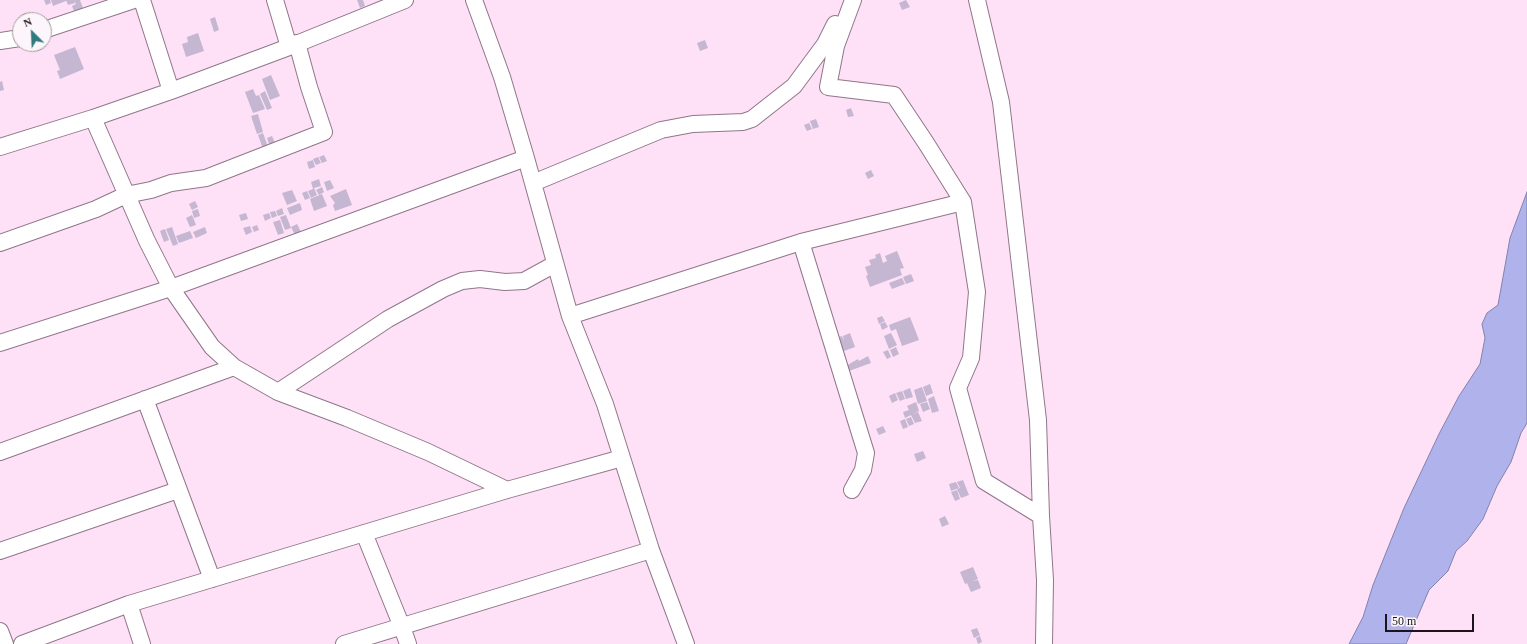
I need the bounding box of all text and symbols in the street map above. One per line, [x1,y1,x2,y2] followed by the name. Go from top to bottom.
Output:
[12,12,52,52] north arrow
[21,15,34,29] text: N
[1387,606,1476,632] scale bar
[1392,614,1416,628] text: 50 m

